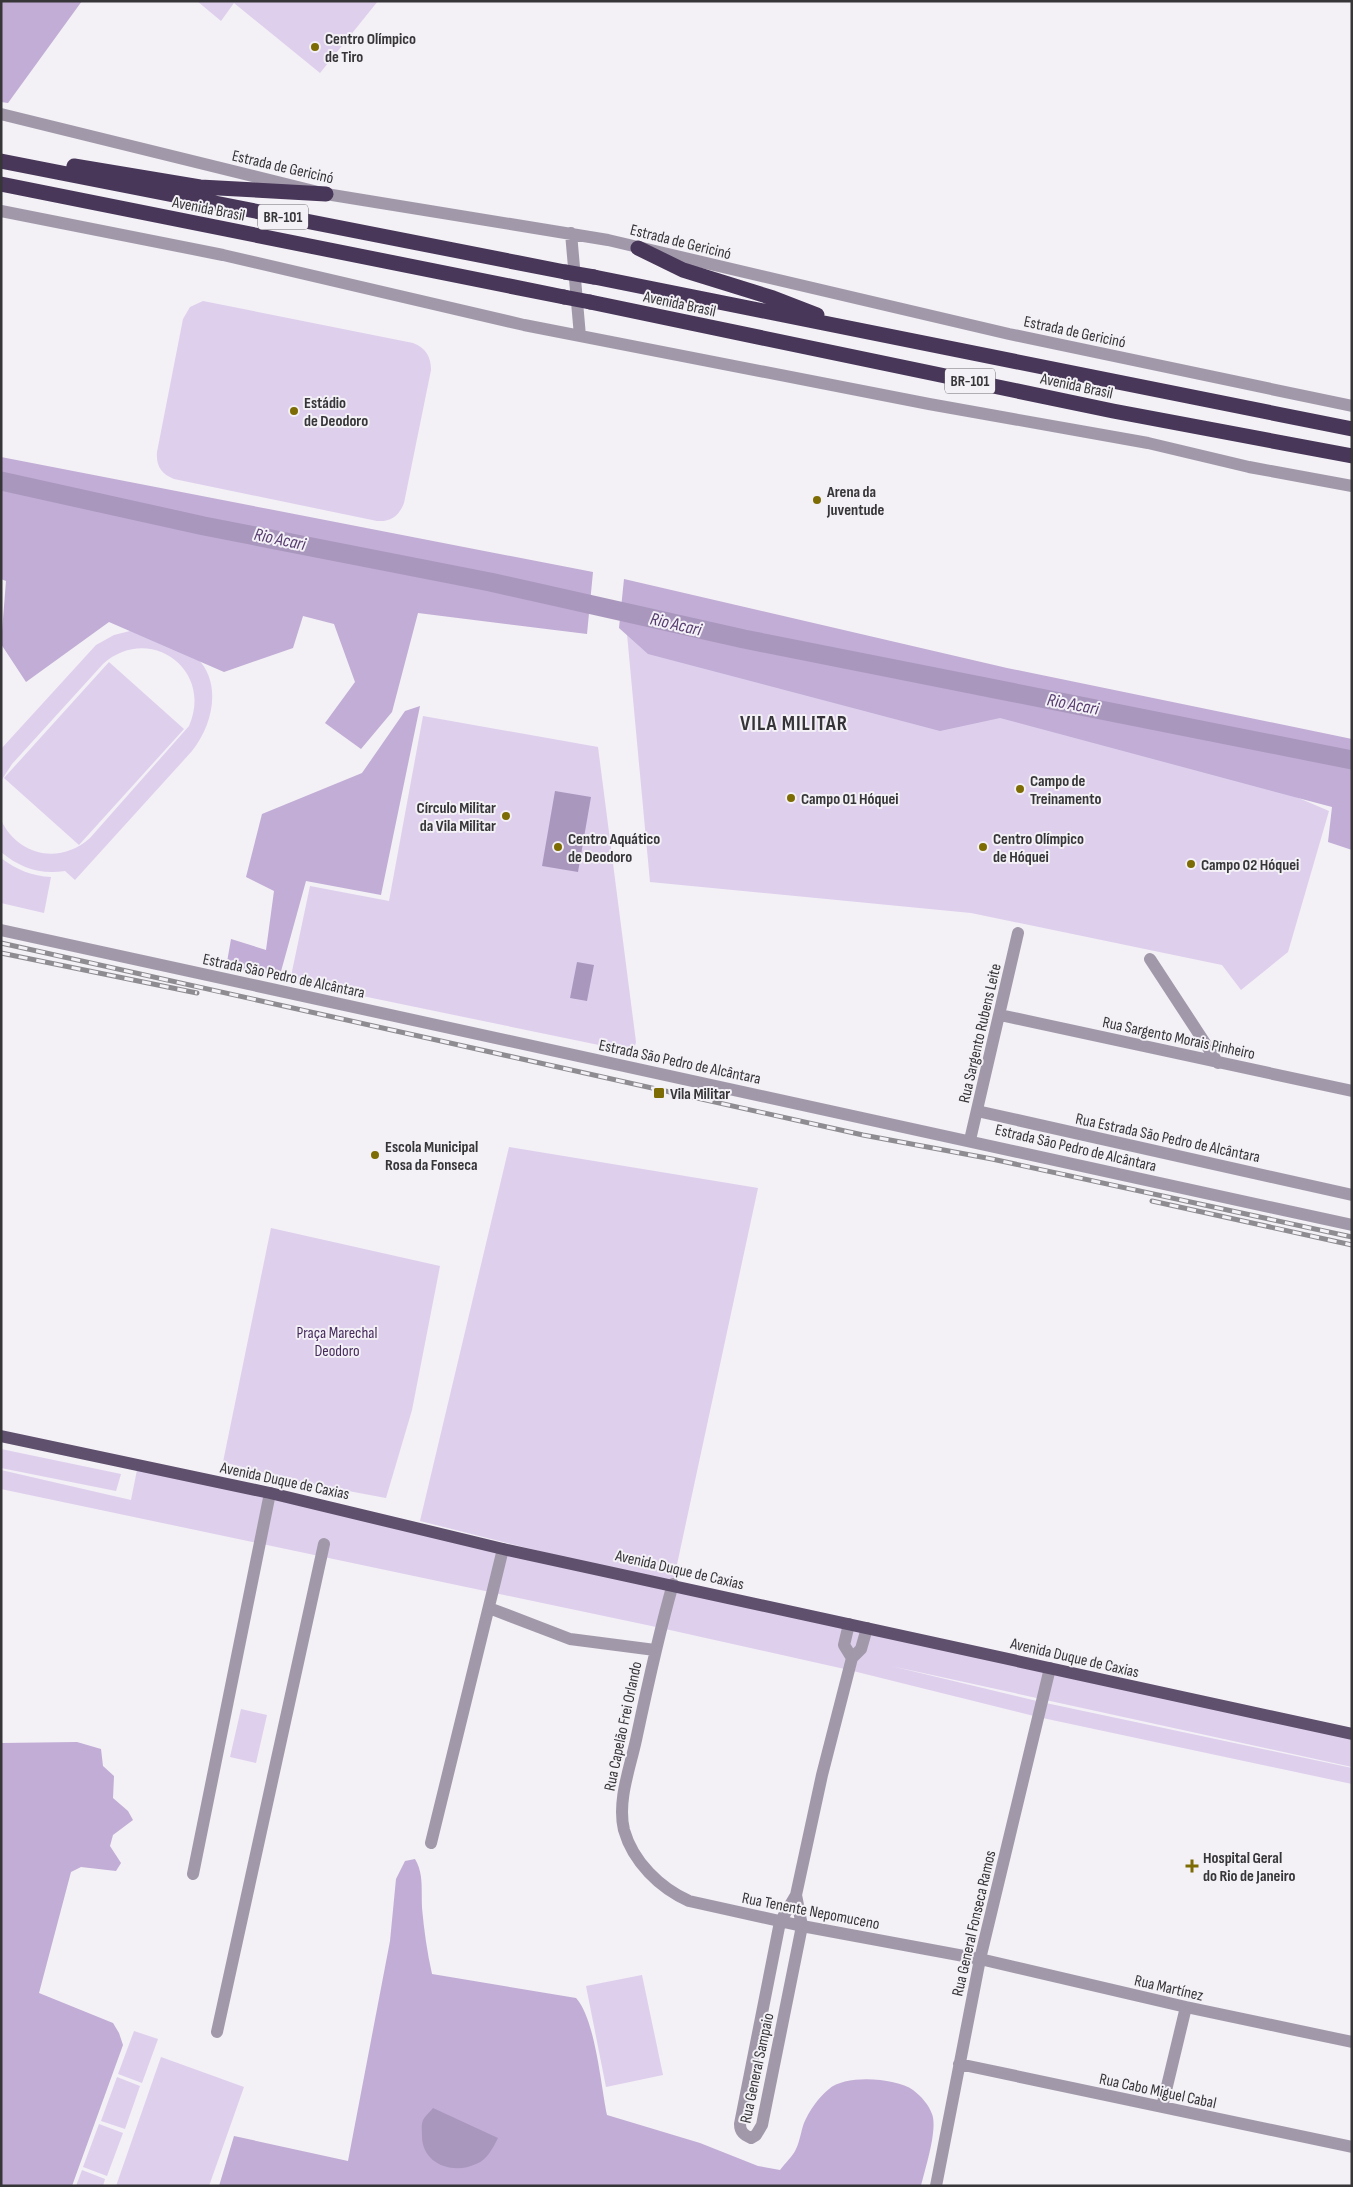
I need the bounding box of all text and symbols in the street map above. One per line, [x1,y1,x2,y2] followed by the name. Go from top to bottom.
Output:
[325,30,416,67] place label: Centro Olímpico de Tiro
[309,41,321,53] marker: Centro Olímpico de Tiro
[230,147,335,188] street label: Estrada de Gericinó
[170,193,247,226] street label: Avenida Brasil
[258,204,308,230] road number: BR-101
[628,221,733,264] street label: Estrada de Gericinó
[641,287,718,321] street label: Avenida Brasil
[1022,312,1127,353] street label: Estrada de Gericinó
[945,368,995,394] road number: BR-101
[1038,369,1115,403] street label: Avenida Brasil
[304,394,368,431] place label: Estádio de Deodoro
[288,405,300,417] marker: Estádio de Deodoro
[826,483,884,520] place label: Arena da Juventude
[811,494,823,506] marker: Arena da Juventude
[252,524,308,555] water label: Rio Acari
[648,608,704,641] water label: Rio Acari
[1045,689,1101,720] water label: Rio Acari
[740,711,848,736] district label: VILA MILITAR
[1030,772,1101,809] place label: Campo de Treinamento
[1014,783,1026,795] marker: Campo de Treinamento
[801,790,899,809] place label: Campo 01 Hóquei
[785,792,797,804] marker: Campo 01 Hóquei
[416,799,496,836] place label: Círculo Militar da Vila Militar
[500,810,512,822] marker: Círculo Militar da Vila Militar
[568,830,660,867] place label: Centro Aquático de Deodoro
[993,830,1084,867] place label: Centro Olímpico de Hóquei
[552,841,564,853] marker: Centro Aquático de Deodoro
[977,841,989,853] marker: Centro Olímpico de Hóquei
[1201,856,1299,875] place label: Campo 02 Hóquei
[1185,858,1197,870] marker: Campo 02 Hóquei
[201,950,366,1003] street label: Estrada São Pedro de Alcântara
[955,962,1006,1105] street label: Rua Sargento Rubens Leite
[1101,1013,1257,1064] street label: Rua Sargento Morais Pinheiro
[597,1036,762,1089] street label: Estrada São Pedro de Alcântara
[670,1085,730,1104] place label: Vila Militar
[652,1086,666,1100] marker: Vila Militar
[1074,1108,1262,1166] street label: Rua Estrada São Pedro de Alcântara
[993,1119,1159,1175] street label: Estrada São Pedro de Alcântara
[385,1138,478,1175] place label: Escola Municipal Rosa da Fonseca
[369,1149,381,1161] marker: Escola Municipal Rosa da Fonseca
[297,1324,377,1361] park label: Praça Marechal Deodoro
[217,1458,351,1504] street label: Avenida Duque de Caxias
[613,1546,746,1595] street label: Avenida Duque de Caxias
[1008,1634,1141,1683] street label: Avenida Duque de Caxias
[600,1660,646,1793] street label: Rua Capelão Frei Orlando
[948,1848,1001,1998] street label: Rua General Fonseca Ramos
[1203,1849,1295,1886] place label: Hospital Geral do Rio de Janeiro
[1185,1859,1199,1873] marker: Hospital Geral do Rio de Janeiro
[740,1889,881,1934] street label: Rua Tenente Nepomuceno
[1132,1971,1205,2006] street label: Rua Martínez
[737,2011,778,2125] street label: Rua General Sampaio
[1097,2070,1218,2113] street label: Rua Cabo Miguel Cabal

